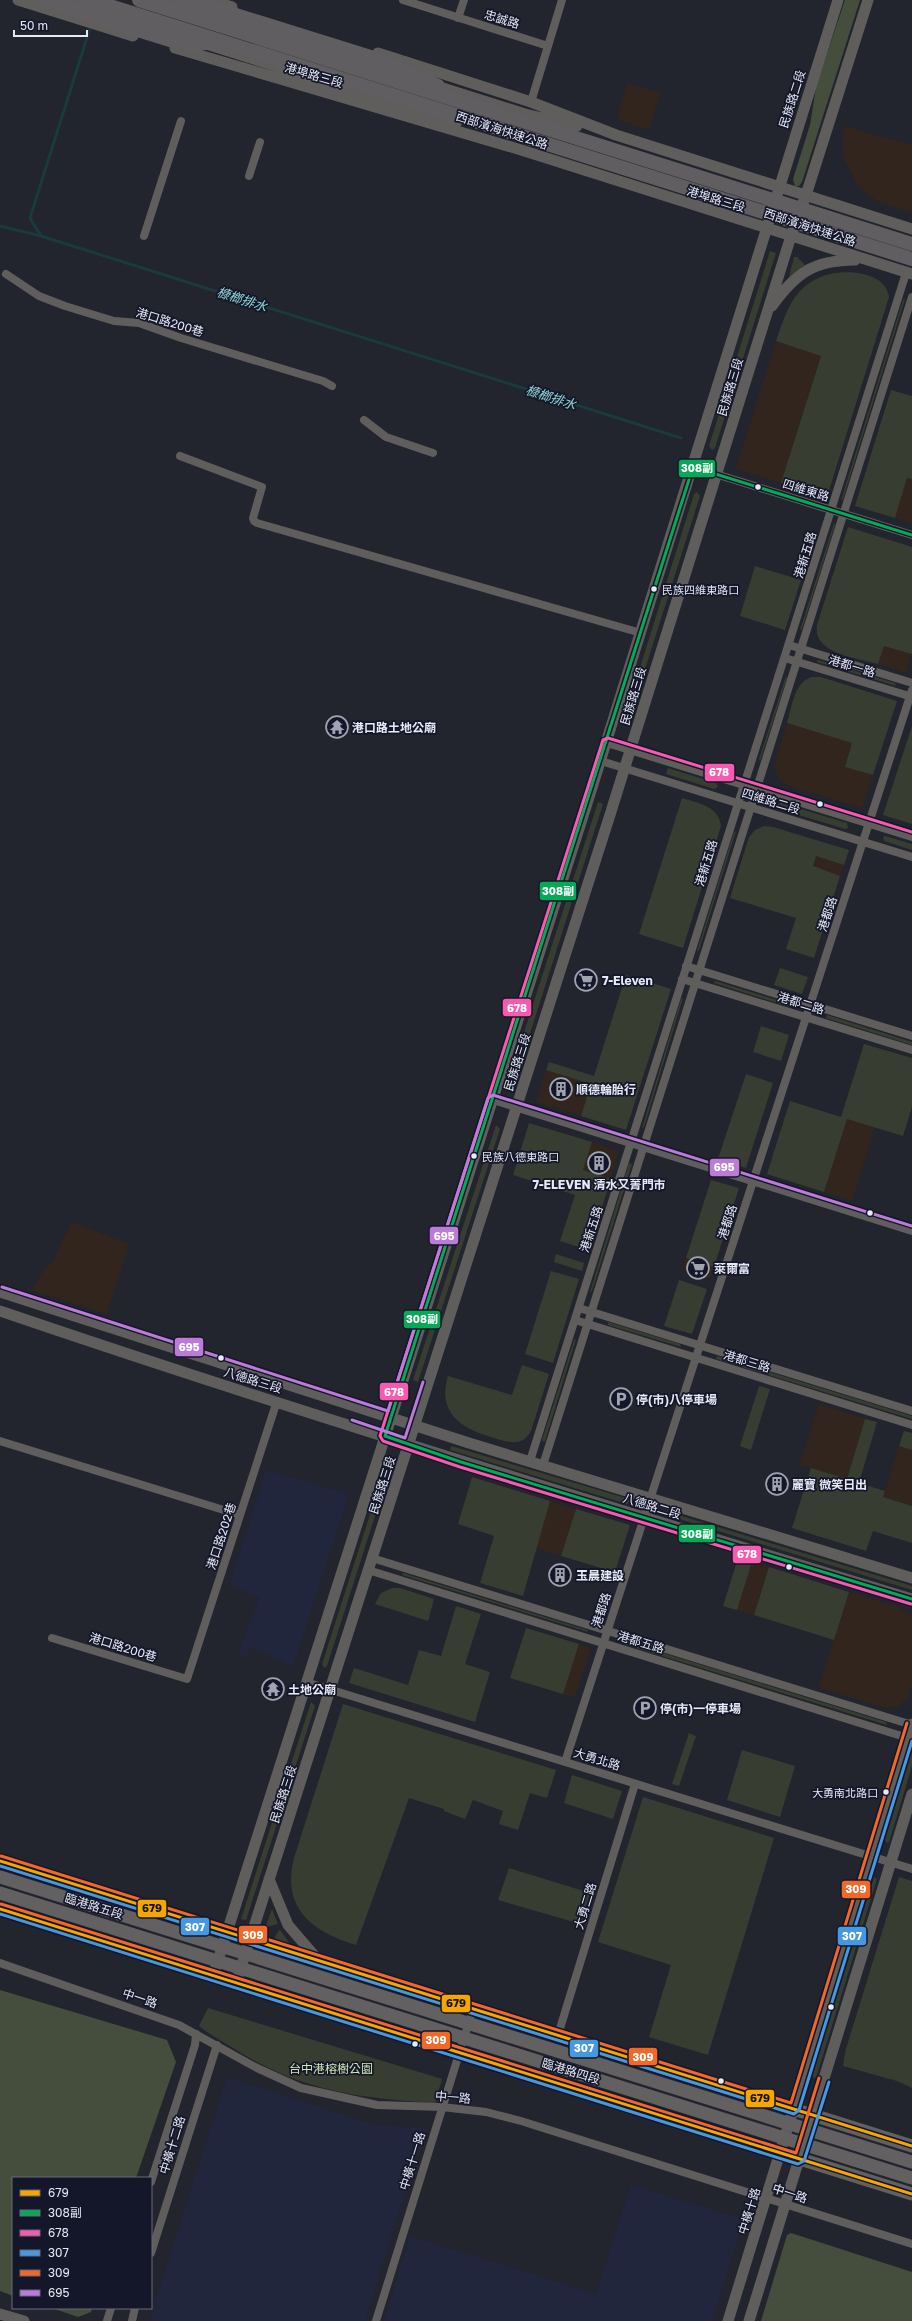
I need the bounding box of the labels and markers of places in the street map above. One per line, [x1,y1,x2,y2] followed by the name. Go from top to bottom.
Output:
[753,482,763,492] unlabelled marker
[662,583,739,596] place label: 民族四維東路口
[649,584,659,594] marker: 民族四維東路口
[324,714,350,740] temple icon: 港口路土地公廟
[352,720,436,735] place label: 港口路土地公廟
[815,799,825,809] unlabelled marker
[573,967,599,993] supermarket icon: 7-Eleven
[602,973,653,988] place label: 7-Eleven
[548,1076,574,1102] building icon: 順德輪胎行
[576,1082,636,1097] place label: 順德輪胎行
[482,1150,559,1163] place label: 民族八德東路口
[586,1150,612,1176] building icon: 7-ELEVEN 清水又菁門市
[469,1151,479,1161] marker: 民族八德東路口
[532,1177,666,1192] place label: 7-ELEVEN 清水又菁門市
[865,1208,875,1218] unlabelled marker
[685,1255,711,1281] supermarket icon: 萊爾富
[714,1261,750,1276] place label: 萊爾富
[216,1353,226,1363] unlabelled marker
[608,1386,634,1412] parking icon: 停(市)八停車場
[636,1392,717,1407] place label: 停(市)八停車場
[764,1471,790,1497] building icon: 麗寶 微笑日出
[792,1477,867,1492] place label: 麗寶 微笑日出
[547,1562,573,1588] building icon: 玉晨建設
[784,1562,794,1572] unlabelled marker
[576,1568,624,1583] place label: 玉晨建設
[260,1676,286,1702] temple icon: 土地公廟
[288,1682,336,1697] place label: 土地公廟
[632,1695,658,1721] parking icon: 停(市)一停車場
[660,1701,741,1716] place label: 停(市)一停車場
[812,1786,878,1799] place label: 大勇南北路口
[881,1787,891,1797] marker: 大勇南北路口
[826,2002,836,2012] unlabelled marker
[410,2039,420,2049] unlabelled marker
[716,2076,726,2086] unlabelled marker

